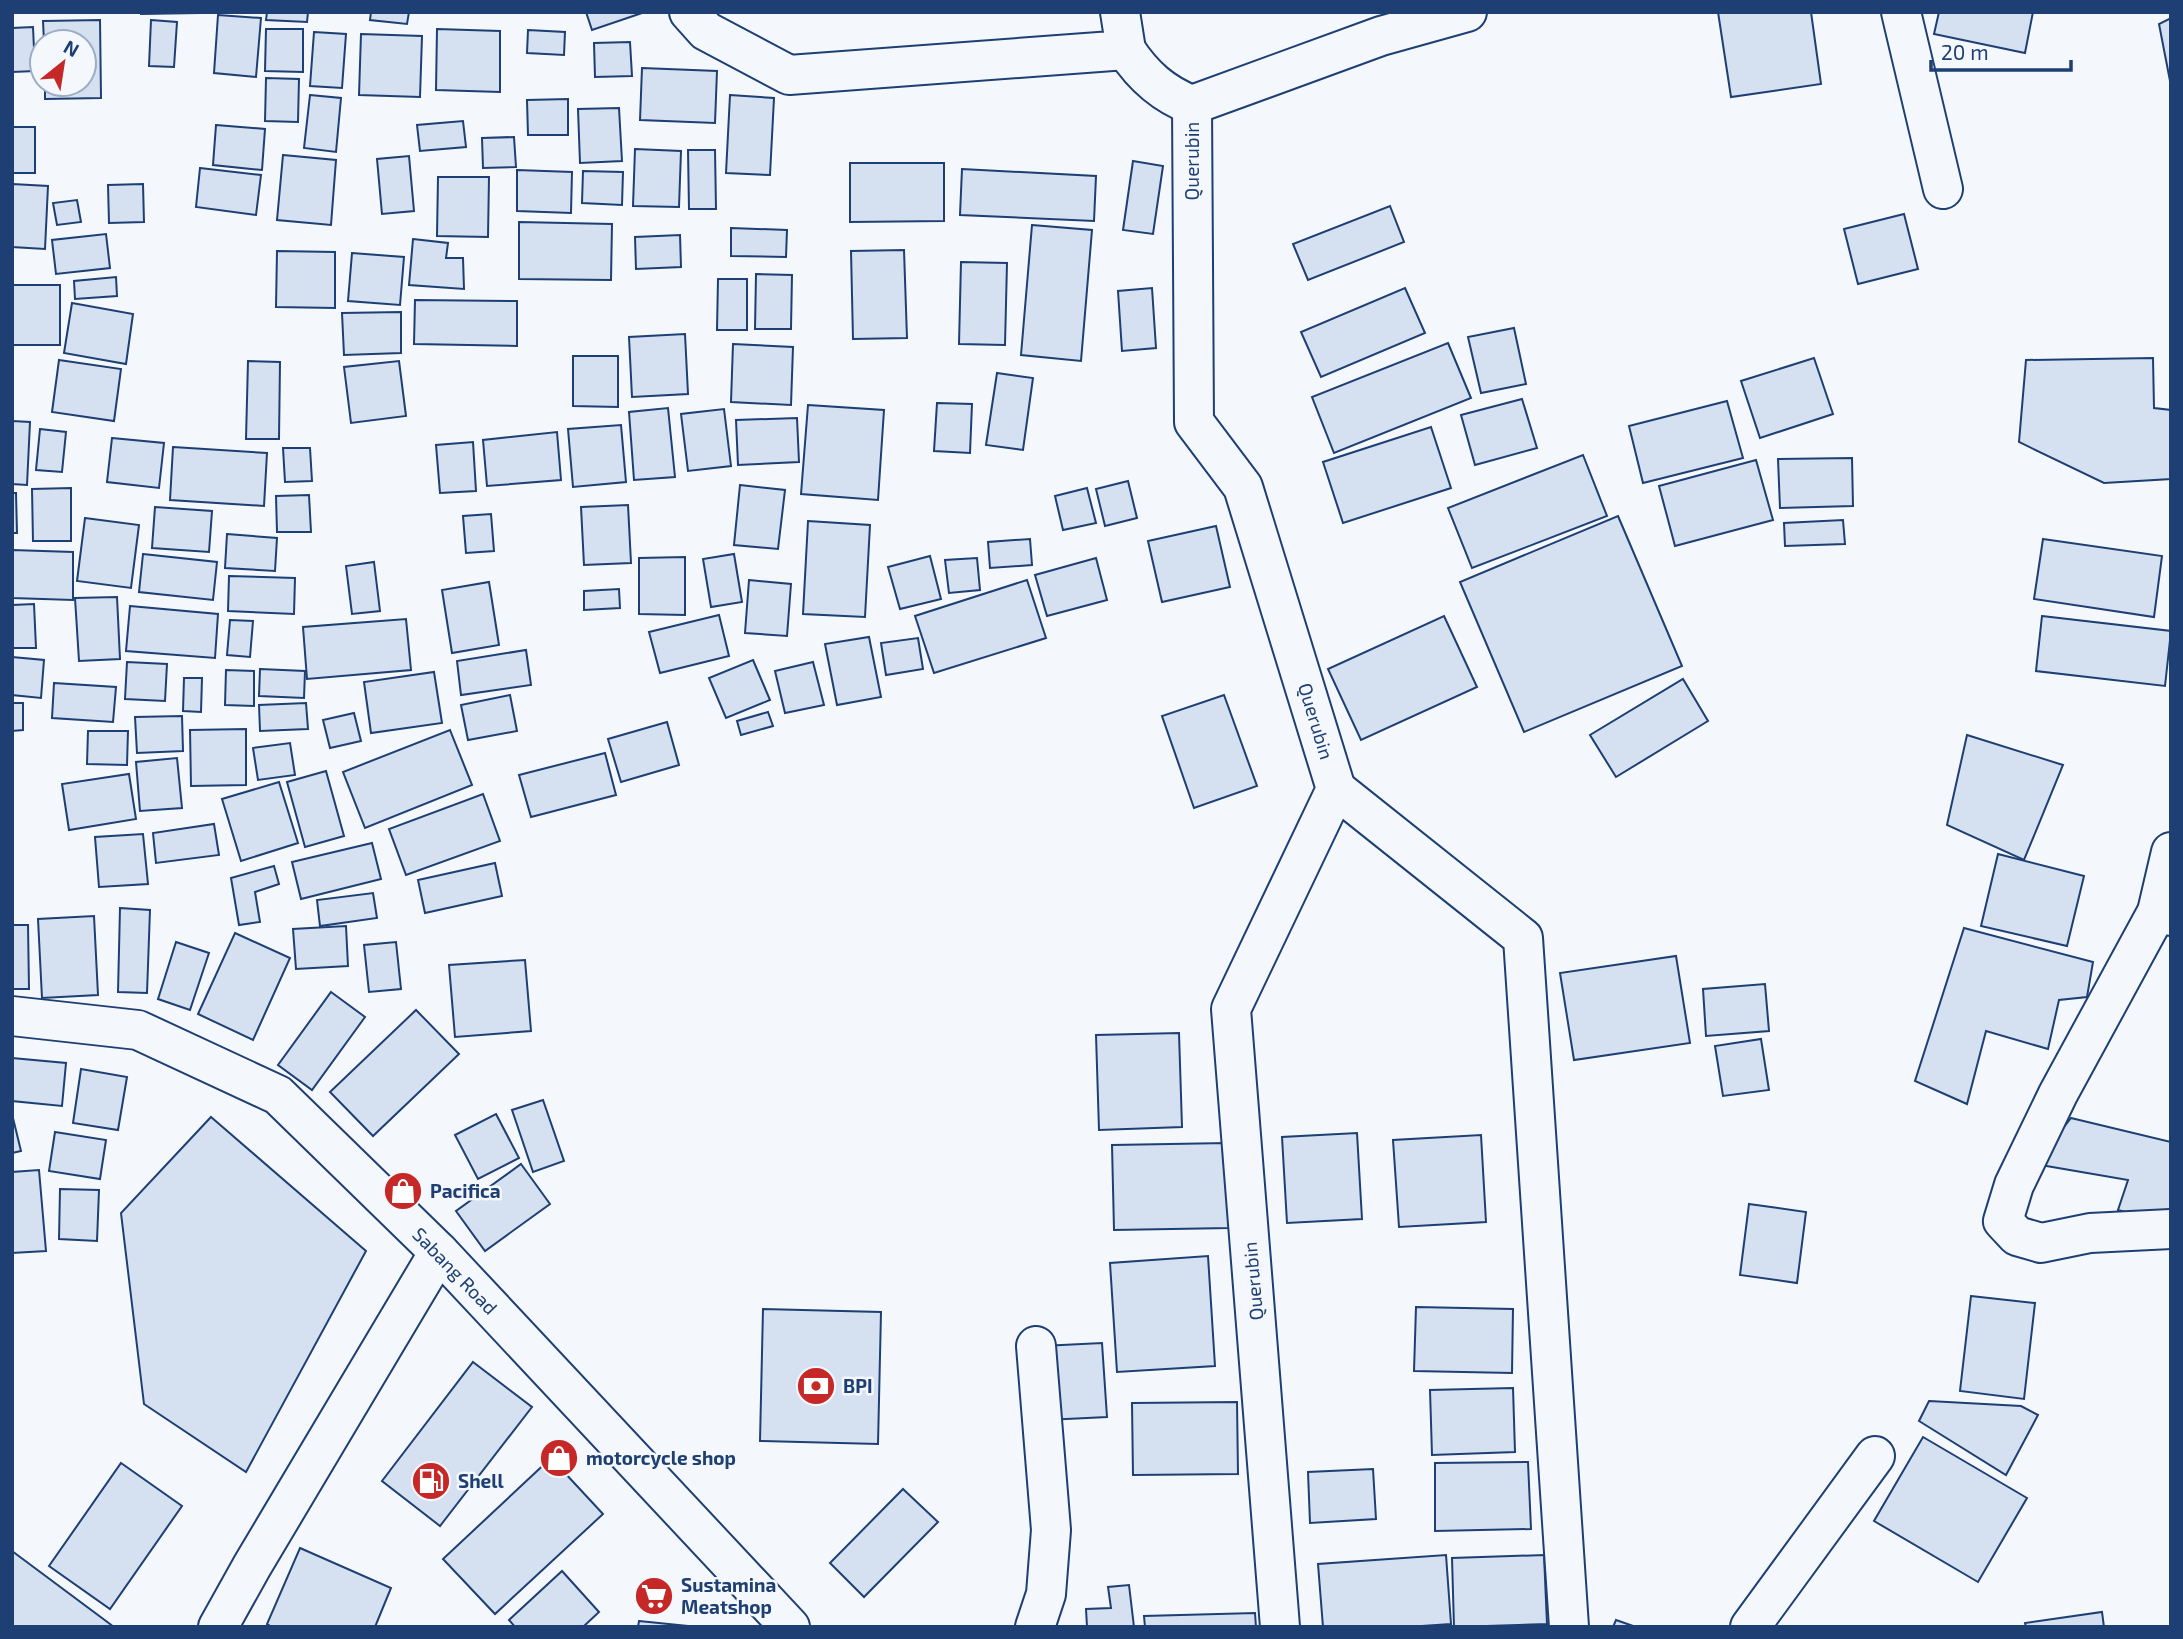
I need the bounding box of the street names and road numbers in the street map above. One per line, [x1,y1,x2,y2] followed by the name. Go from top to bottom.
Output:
[1180,122,1203,200] street label: Querubin
[1294,680,1339,762] street label: Querubin
[408,1222,503,1319] street label: Sabang Road
[1238,1241,1267,1321] street label: Querubin

